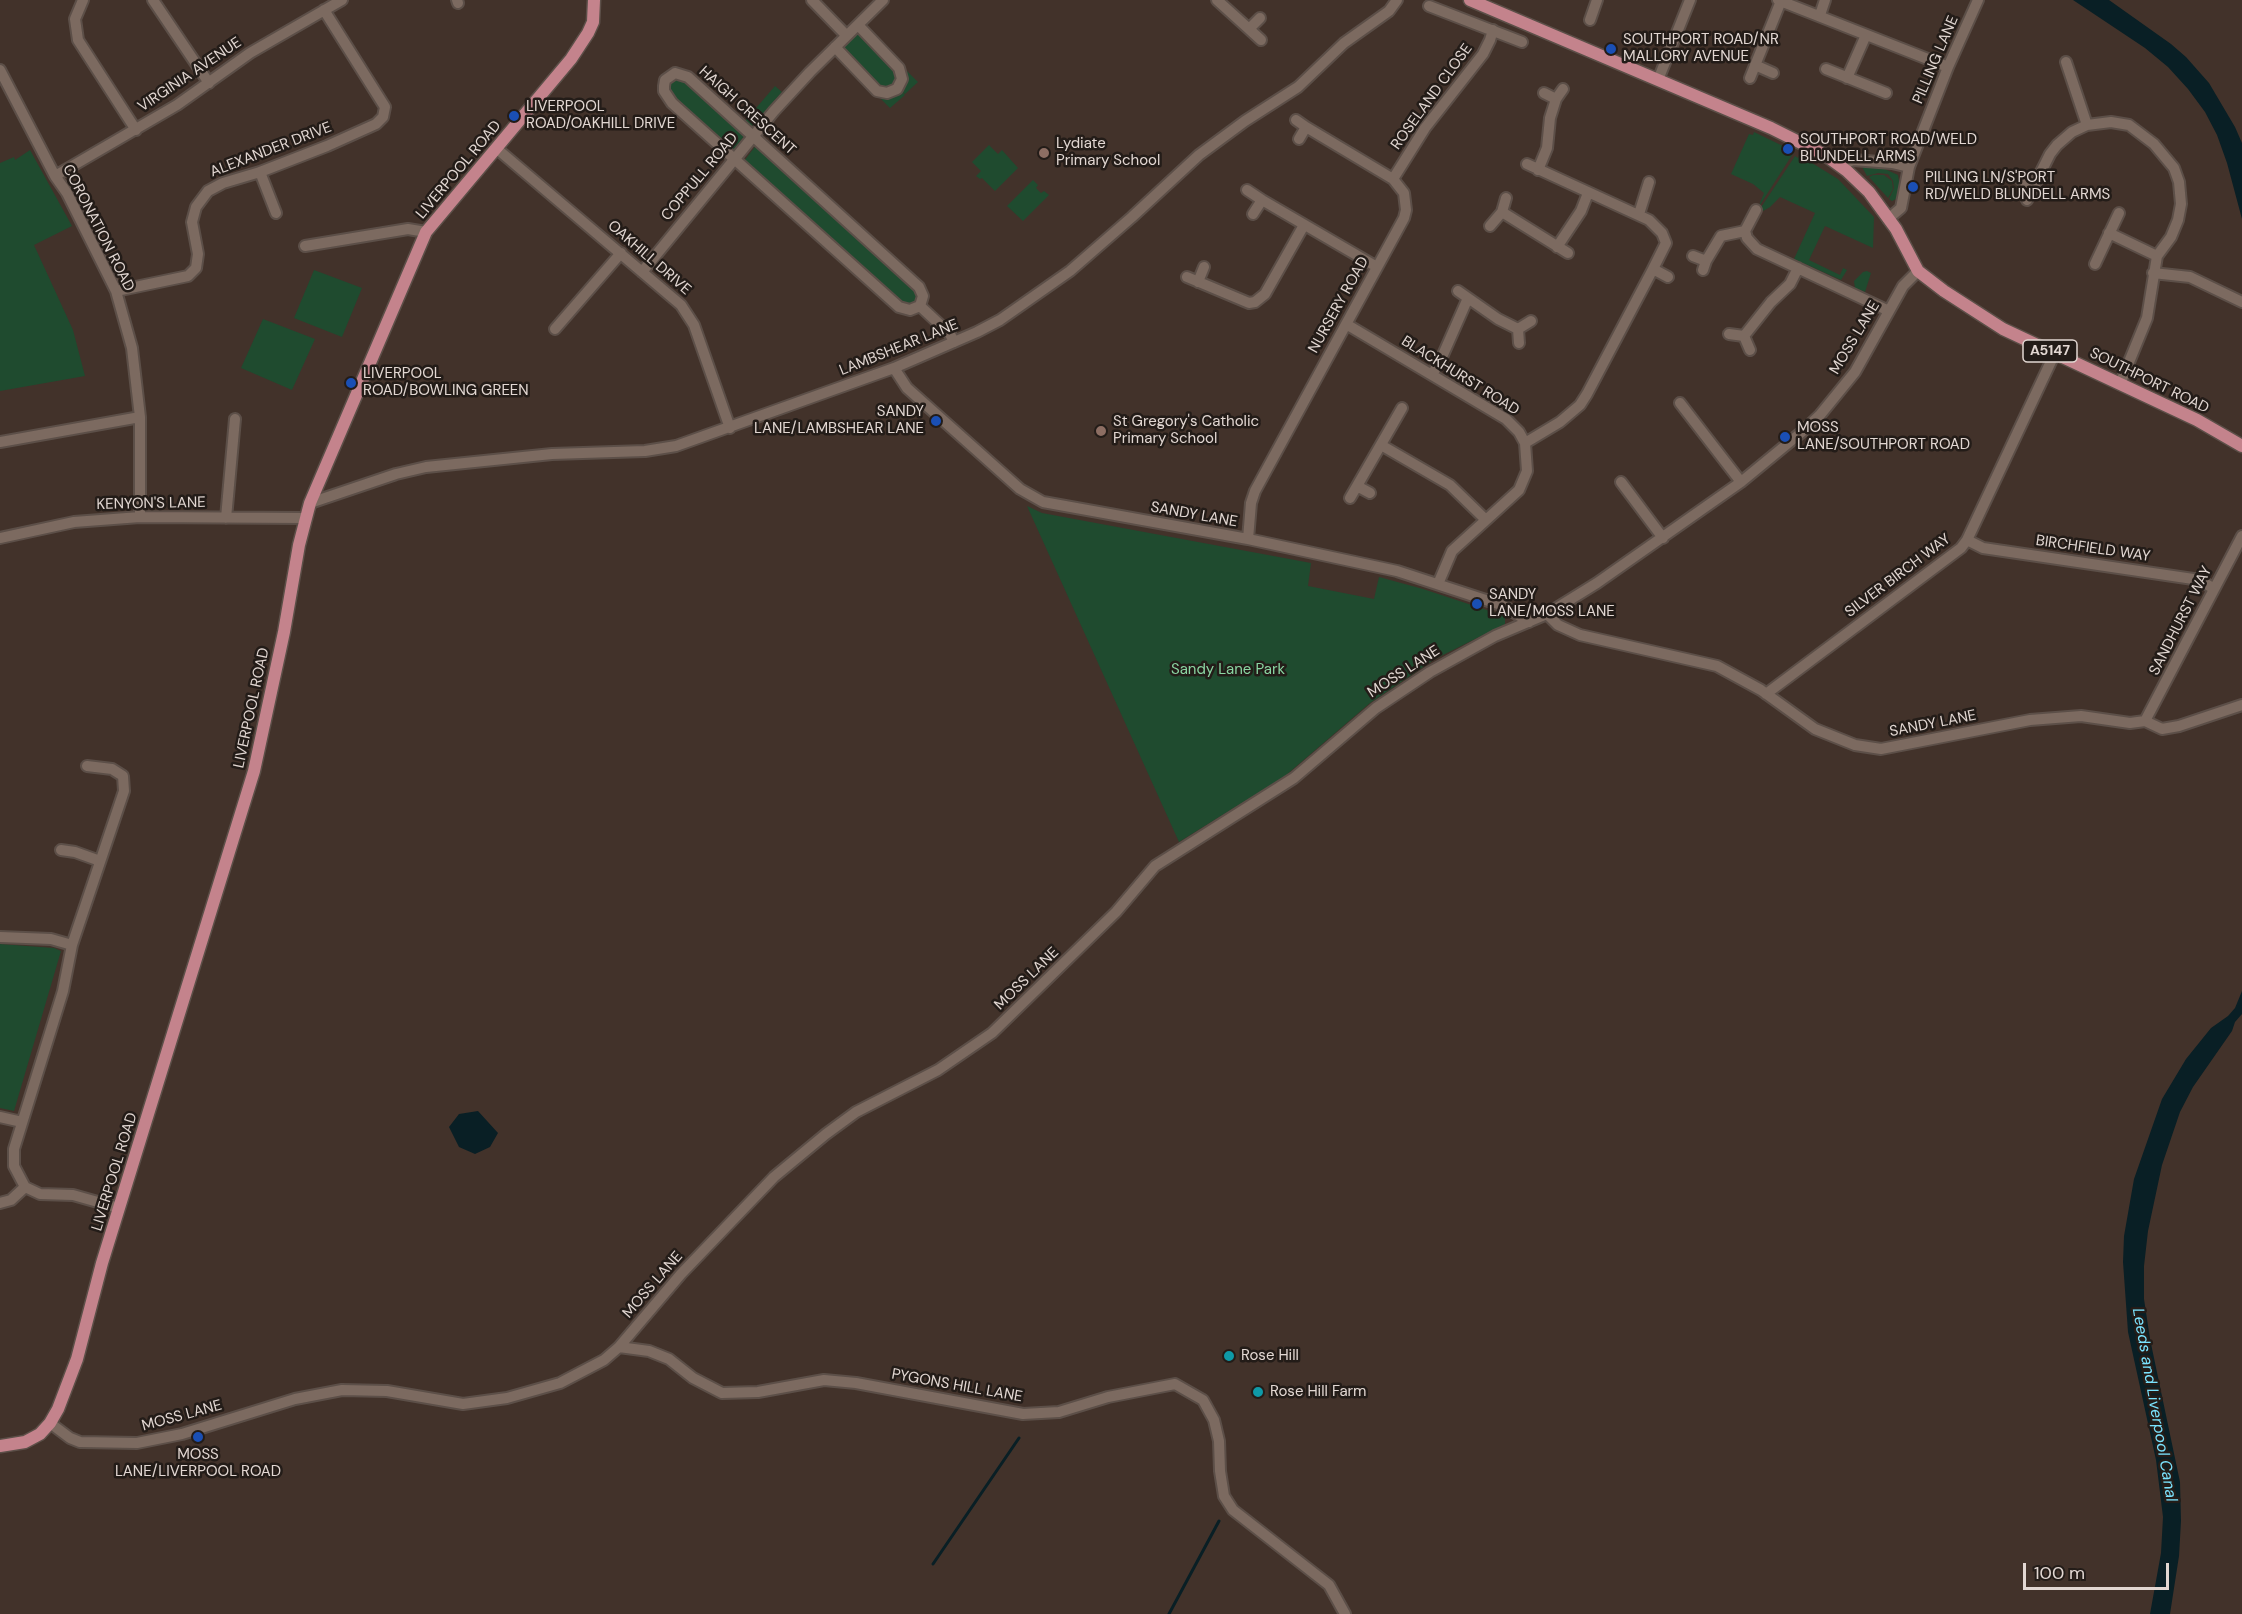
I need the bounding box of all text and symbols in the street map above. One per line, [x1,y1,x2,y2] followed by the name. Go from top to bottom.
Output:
[1909,13,1963,107] street label: PILLING LANE
[1623,31,1779,66] place label: SOUTHPORT ROAD/NR MALLORY AVENUE
[135,34,245,116] street label: VIRGINIA AVENUE
[1387,40,1477,154] street label: ROSELAND CLOSE
[1604,42,1618,56] marker: SOUTHPORT ROAD/NR MALLORY AVENUE
[695,63,799,159] street label: HAIGH CRESCENT
[526,98,675,133] place label: LIVERPOOL ROAD/OAKHILL DRIVE
[507,109,521,123] marker: LIVERPOOL ROAD/OAKHILL DRIVE
[413,117,505,223] street label: LIVERPOOL ROAD
[208,119,334,181] street label: ALEXANDER DRIVE
[658,129,742,225] street label: COPPULL ROAD
[1800,131,1977,166] place label: SOUTHPORT ROAD/WELD BLUNDELL ARMS
[1056,135,1160,170] place label: Lydiate Primary School
[1781,142,1795,156] marker: SOUTHPORT ROAD/WELD BLUNDELL ARMS
[1037,146,1051,160] marker: Lydiate Primary School
[58,162,138,294] street label: CORONATION ROAD
[1925,169,2110,204] place label: PILLING LN/S'PORT RD/WELD BLUNDELL ARMS
[1906,180,1920,194] marker: PILLING LN/S'PORT RD/WELD BLUNDELL ARMS
[604,217,694,299] street label: OAKHILL DRIVE
[1305,254,1373,356] street label: NURSERY ROAD
[1826,298,1884,378] street label: MOSS LANE
[837,316,961,380] street label: LAMBSHEAR LANE
[1398,332,1522,420] street label: BLACKHURST ROAD
[2023,340,2077,362] road number: A5147
[2086,344,2212,418] street label: SOUTHPORT ROAD
[363,365,529,400] place label: LIVERPOOL ROAD/BOWLING GREEN
[344,376,358,390] marker: LIVERPOOL ROAD/BOWLING GREEN
[754,403,924,438] place label: SANDY LANE/LAMBSHEAR LANE
[1113,413,1259,448] place label: St Gregory's Catholic Primary School
[929,414,943,428] marker: SANDY LANE/LAMBSHEAR LANE
[1797,419,1970,454] place label: MOSS LANE/SOUTHPORT ROAD
[1094,424,1108,438] marker: St Gregory's Catholic Primary School
[1778,430,1792,444] marker: MOSS LANE/SOUTHPORT ROAD
[96,494,206,514] street label: KENYON'S LANE
[1149,498,1239,532] street label: SANDY LANE
[1842,531,1954,621] street label: SILVER BIRCH WAY
[2034,532,2152,566] street label: BIRCHFIELD WAY
[2146,563,2216,679] street label: SANDHURST WAY
[1489,586,1615,621] place label: SANDY LANE/MOSS LANE
[1470,597,1484,611] marker: SANDY LANE/MOSS LANE
[1365,642,1443,702] street label: MOSS LANE
[230,646,274,770] street label: LIVERPOOL ROAD
[1171,661,1285,679] park label: Sandy Lane Park
[1888,707,1978,741] street label: SANDY LANE
[991,944,1063,1014] street label: MOSS LANE
[88,1111,142,1233] street label: LIVERPOOL ROAD
[619,1248,687,1322] street label: MOSS LANE
[2128,1307,2180,1503] water label: Leeds and Liverpool Canal
[1241,1347,1299,1365] place label: Rose Hill
[1222,1349,1236,1363] marker: Rose Hill
[890,1366,1024,1406] street label: PYGONS HILL LANE
[1270,1383,1366,1401] place label: Rose Hill Farm
[1251,1385,1265,1399] marker: Rose Hill Farm
[140,1397,224,1435] street label: MOSS LANE
[191,1430,205,1444] marker: MOSS LANE/LIVERPOOL ROAD
[115,1446,281,1481] place label: MOSS LANE/LIVERPOOL ROAD
[2026,1551,2172,1589] scale bar
[2034,1561,2085,1585] text: 100 m

